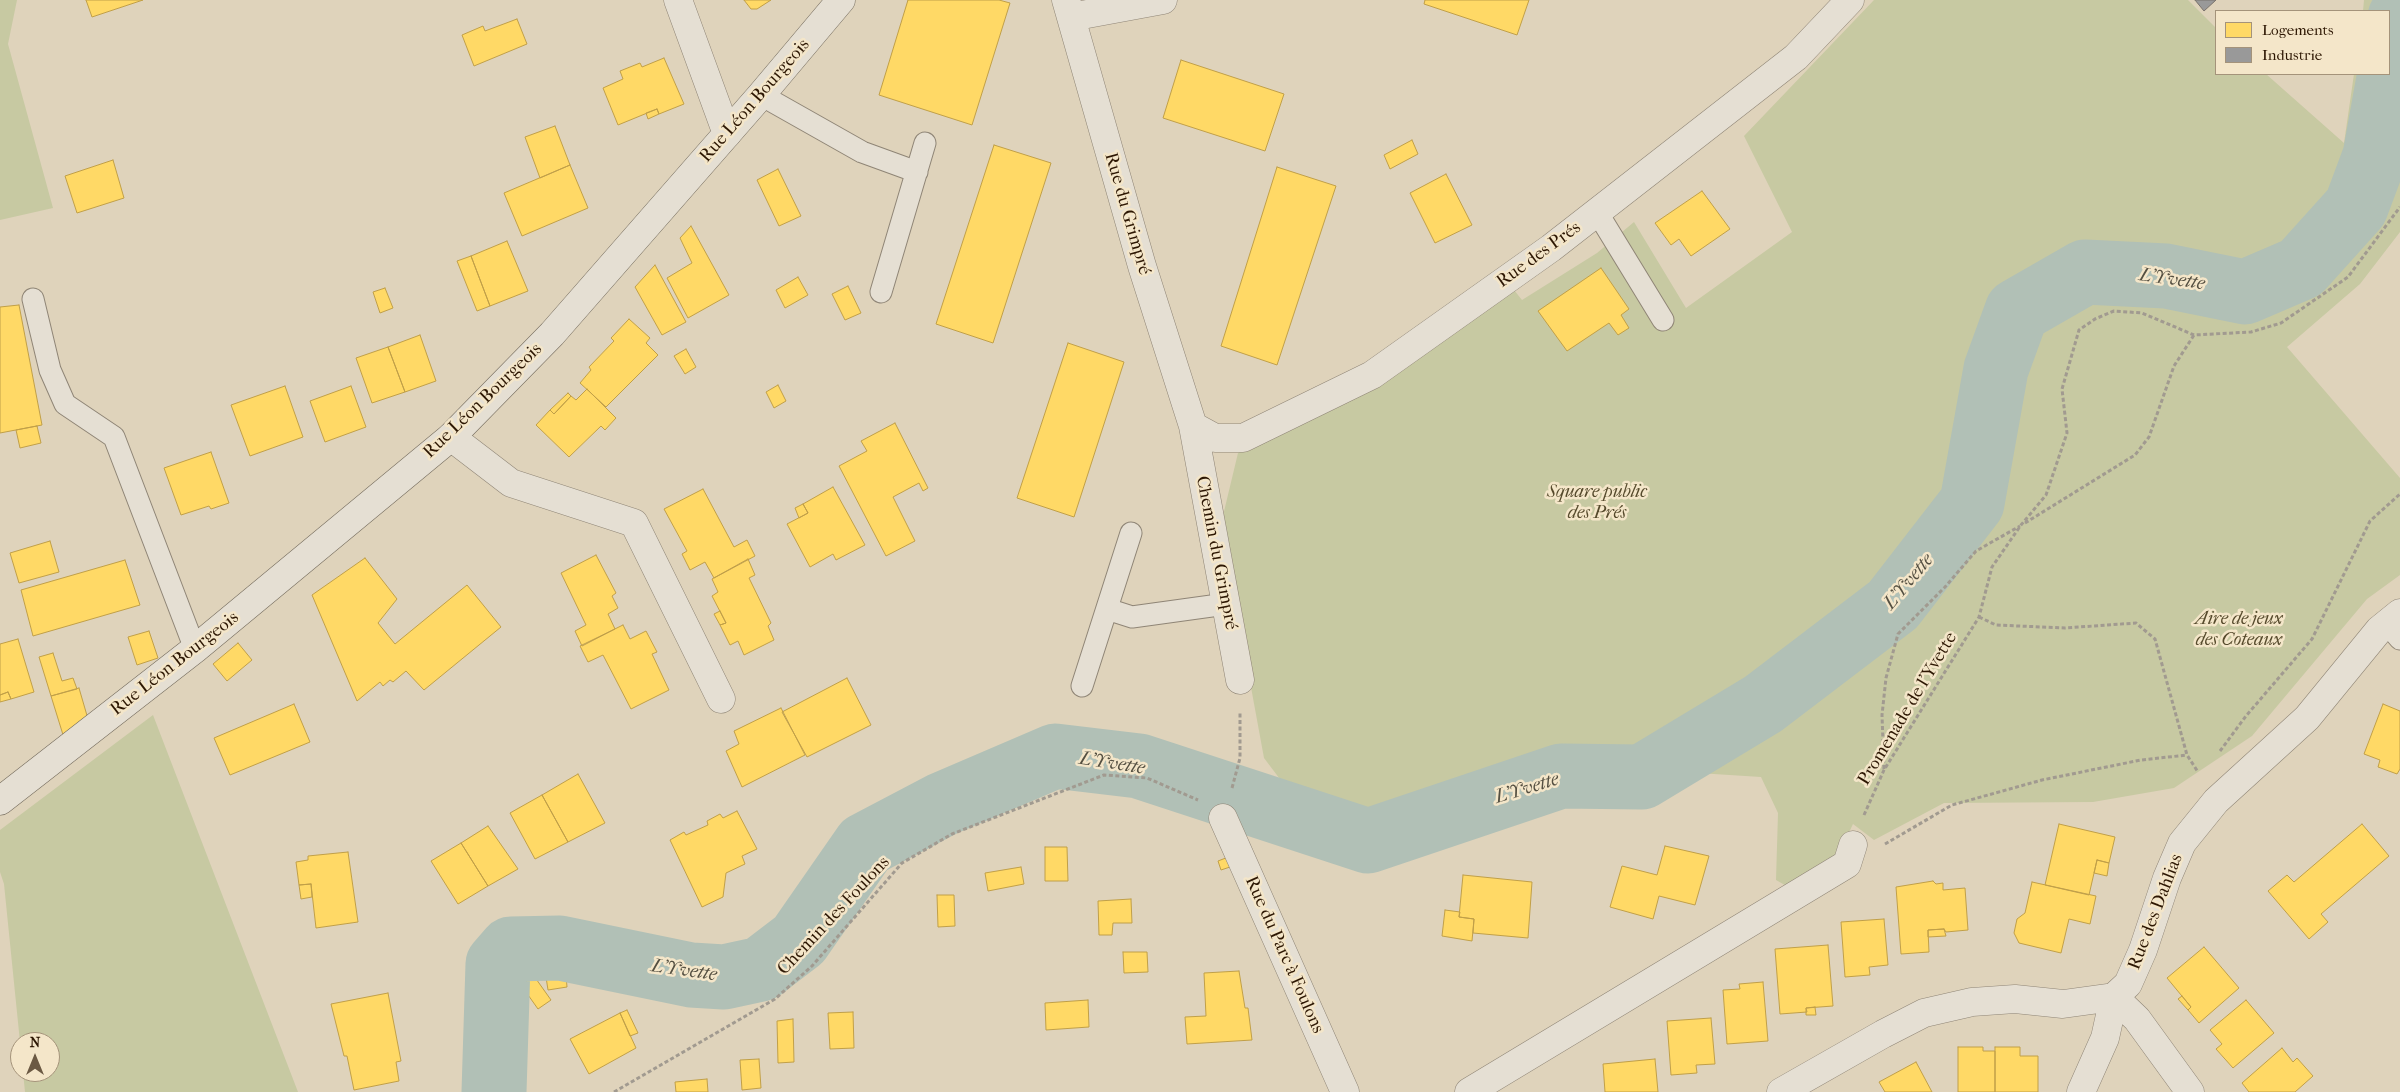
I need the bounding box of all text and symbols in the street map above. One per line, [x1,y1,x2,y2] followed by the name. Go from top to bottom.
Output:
[2215,10,2390,75] legend
[2262,21,2333,39] text: Logements
[695,35,815,167] street label: Rue Léon Bourgeois
[2262,46,2322,64] text: Industrie
[1099,150,1155,278] street label: Rue du Grimpré
[1493,217,1585,293] street label: Rue des Prés
[2138,264,2206,296] water label: L'Yvette
[419,339,547,463] street label: Rue Léon Bourgeois
[1190,474,1242,632] street label: Chemin du Grimpré
[1547,482,1647,524] park label: Square public des Prés
[1879,549,1939,615] water label: L'Yvette
[107,607,243,721] street label: Rue Léon Bourgeois
[2195,609,2283,652] park label: Aire de jeux des Coteaux
[1854,629,1962,789] street label: Promenade de l'Yvette
[1078,748,1146,780] water label: L'Yvette
[1492,768,1562,810] water label: L'Yvette
[2124,851,2188,973] street label: Rue des Dahlias
[773,852,895,980] street label: Chemin des Foulons
[1240,873,1328,1037] street label: Rue du Parc à Foulons
[650,955,718,987] water label: L'Yvette
[10,1032,60,1082] north arrow
[30,1034,40,1051] text: N

